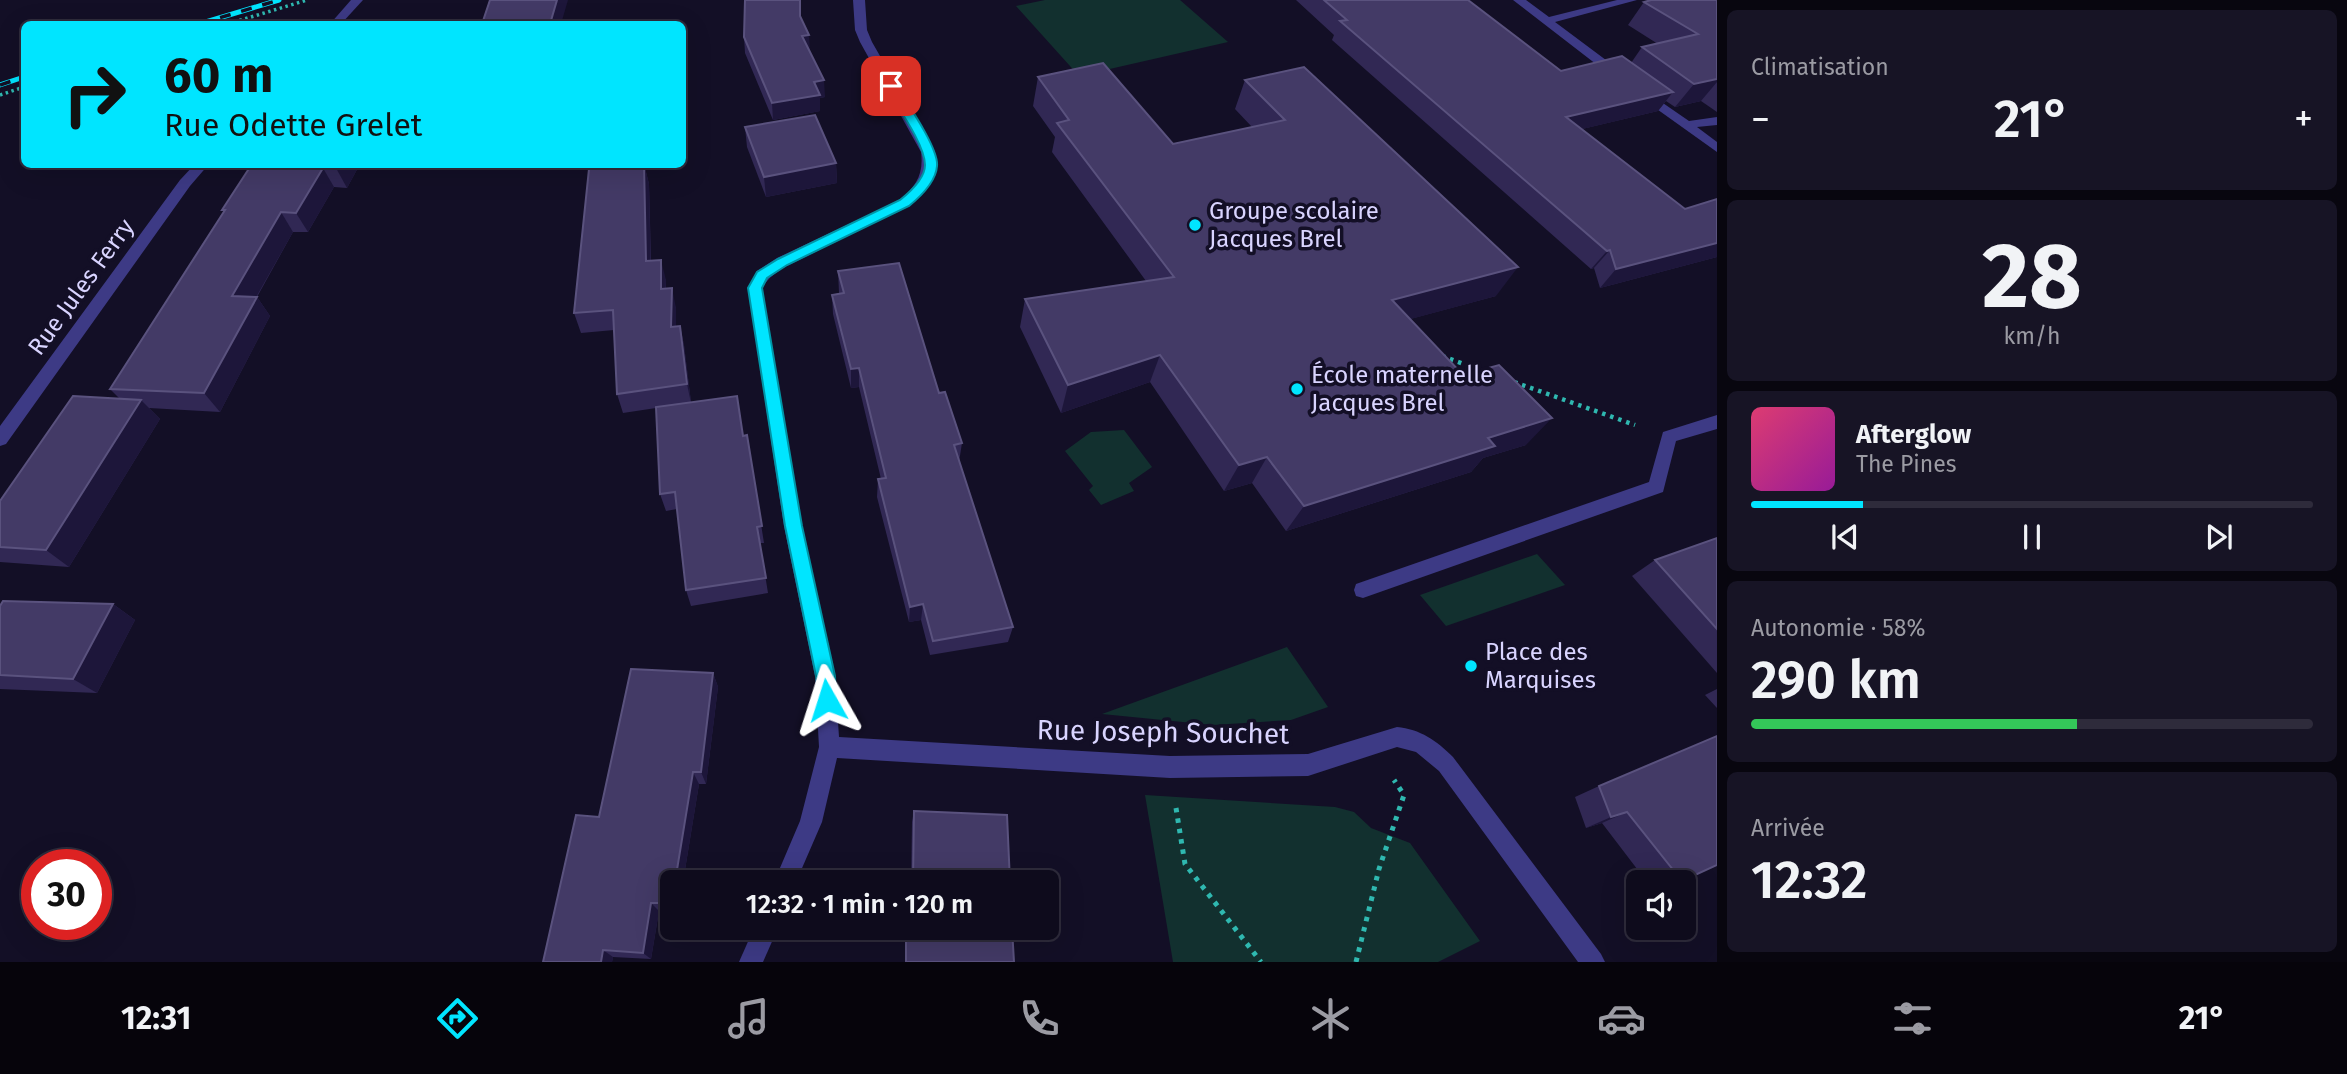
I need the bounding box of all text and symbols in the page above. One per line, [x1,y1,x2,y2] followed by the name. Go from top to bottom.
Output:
[164,46,273,105] text: 60 m
[49,49,140,140] icon: right
[1751,53,1889,81] text: Climatisation
[861,56,921,116] pin
[872,67,910,105] icon: arrive
[1994,88,2070,151] text: 21°
[1751,96,1770,142] text: −
[2294,96,2313,142] text: +
[164,106,422,144] text: Rue Odette Grelet
[1209,197,1379,253] place label: Groupe scolaire Jacques Brel
[22,213,140,360] street label: Rue Jules Ferry
[1187,217,1203,233] marker: Groupe scolaire Jacques Brel
[1982,222,2082,331] text: 28
[2004,322,2060,350] text: km/h
[1311,360,1493,417] place label: École maternelle Jacques Brel
[1289,381,1305,397] marker: École maternelle Jacques Brel
[1856,419,1971,450] text: Afterglow
[1856,450,1957,478] text: The Pines
[1826,518,1864,556] icon: previous
[2013,518,2051,556] icon: pause
[2200,518,2238,556] icon: next
[1751,614,1926,642] text: Autonomie · 58%
[1485,638,1596,694] place label: Place des Marquises
[1751,649,1921,712] text: 290 km
[1463,658,1479,674] marker: Place des Marquises
[790,663,864,737] position arrow
[1036,713,1290,751] street label: Rue Joseph Souchet
[1751,814,1825,842] text: Arrivée
[21,849,112,940] speed limit sign: 30
[1751,849,1867,912] text: 12:32
[1626,870,1696,940] map controls
[1626,870,1696,940] button: sound
[746,889,973,920] text: 12:32 · 1 min · 120 m
[433,994,482,1043] icon: directions
[724,994,773,1043] icon: music
[1015,994,1064,1043] icon: phone
[1306,994,1355,1043] icon: climate
[1597,994,1646,1043] icon: car
[1888,994,1937,1043] icon: filters
[121,999,191,1037] text: 12:31
[2179,999,2226,1037] text: 21°

